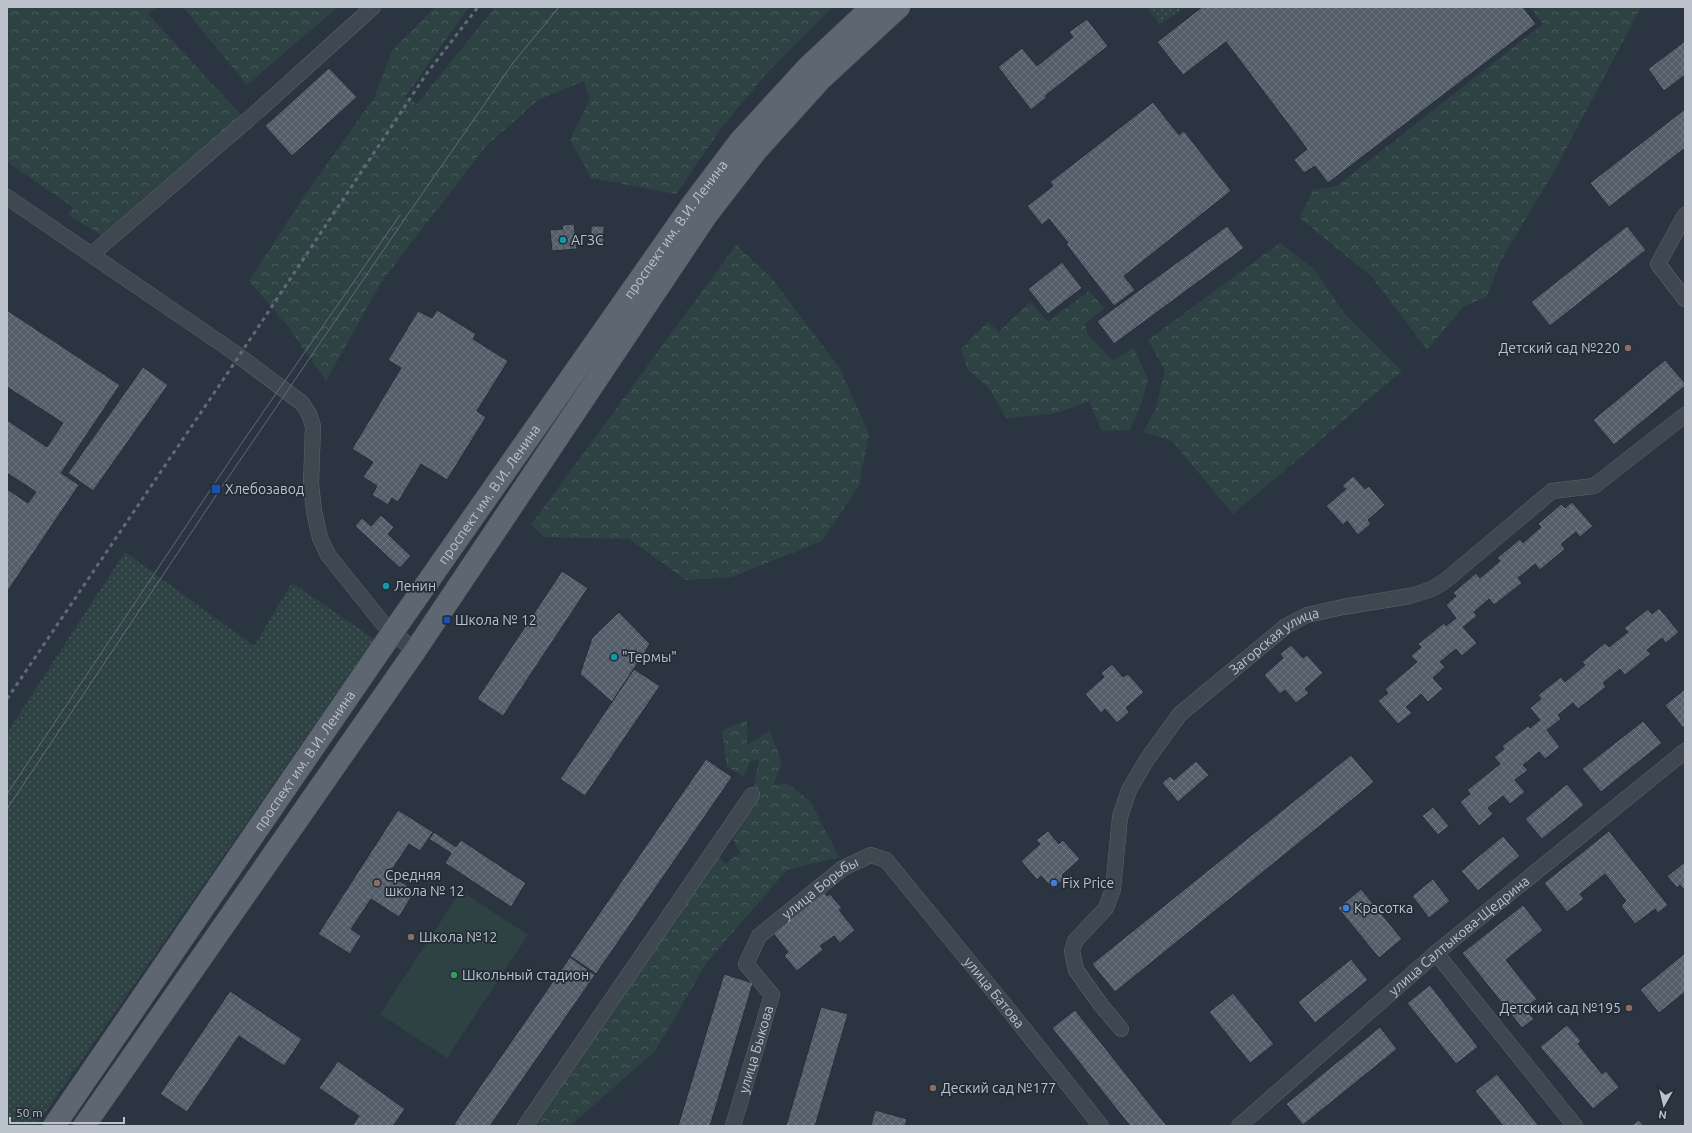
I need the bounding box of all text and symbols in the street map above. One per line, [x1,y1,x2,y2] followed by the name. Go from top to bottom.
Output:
[621,157,731,302] street label: проспект им. В.И. Ленина
[571,232,604,248] place label: АГЗС
[558,235,568,245] marker: АГЗС
[1499,340,1620,356] place label: Детский сад №220
[1623,343,1633,353] marker: Детский сад №220
[435,421,543,567] street label: проспект им. В.И. Ленина
[225,481,304,497] place label: Хлебозавод
[210,483,222,495] marker: Хлебозавод
[394,578,436,594] place label: Ленин
[381,581,391,591] marker: Ленин
[1226,605,1321,678] street label: Загорская улица
[455,612,537,628] place label: Школа № 12
[442,615,452,625] marker: Школа № 12
[622,649,677,665] place label: "Термы"
[609,652,619,662] marker: "Термы"
[251,687,358,834] street label: проспект им. В.И. Ленина
[779,854,861,922] street label: улица Борьбы
[385,867,464,899] place label: Средняя школа № 12
[1385,873,1533,999] street label: улица Салтыкова-Щедрина
[1062,875,1114,891] place label: Fix Price
[372,878,382,888] marker: Средняя школа № 12
[1049,878,1059,888] marker: Fix Price
[1354,900,1413,916] place label: Красотка
[1341,903,1351,913] marker: Красотка
[419,929,498,945] place label: Школа №12
[406,932,416,942] marker: Школа №12
[961,954,1028,1031] street label: улица Батова
[462,967,589,983] place label: Школьный стадион
[449,970,459,980] marker: Школьный стадион
[1500,1000,1621,1016] place label: Детский сад №195
[1624,1003,1634,1013] marker: Детский сад №195
[735,1004,776,1095] street label: улица Быкова
[941,1080,1056,1096] place label: Деский сад №177
[928,1083,938,1093] marker: Деский сад №177
[1644,1085,1684,1125] north arrow
[10,1099,124,1125] scale bar
[16,1106,43,1119] text: 50 m
[1658,1108,1668,1121] text: N

